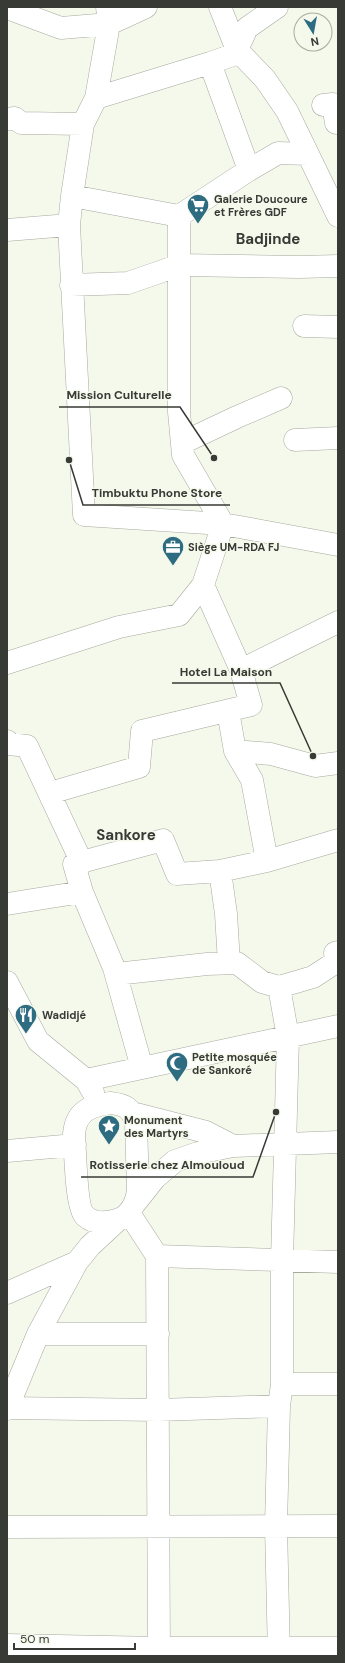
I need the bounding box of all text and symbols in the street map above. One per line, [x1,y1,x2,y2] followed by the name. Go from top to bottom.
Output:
[293,12,333,52] north arrow
[310,34,320,49] text: N
[185,192,211,225] supermarket icon: Galerie Doucoure et Frères GDF
[214,192,308,219] place label: Galerie Doucoure et Frères GDF
[236,229,300,249] district label: Badjinde
[59,383,180,407] callout: Mission Culturelle
[66,387,172,403] text: Mission Culturelle
[83,481,230,505] callout: Timbuktu Phone Store
[92,485,222,501] text: Timbuktu Phone Store
[160,534,186,567] office icon: Siège UM-RDA FJ
[188,540,280,554] place label: Siège UM-RDA FJ
[172,659,280,683] callout: Hotel La Maison
[180,664,272,680] text: Hotel La Maison
[96,825,156,845] district label: Sankore
[13,1002,39,1035] restaurant icon: Wadidjé
[42,1008,86,1022] place label: Wadidjé
[164,1050,190,1083] mosque icon: Petite mosquée de Sankoré
[192,1050,277,1077] place label: Petite mosquée de Sankoré
[96,1113,122,1146] place icon: Monument des Martyrs
[124,1113,189,1140] place label: Monument des Martyrs
[81,1153,253,1177] callout: Rotisserie chez Almouloud
[89,1157,245,1173] text: Rotisserie chez Almouloud
[14,1625,135,1651] scale bar
[20,1631,49,1647] text: 50 m

